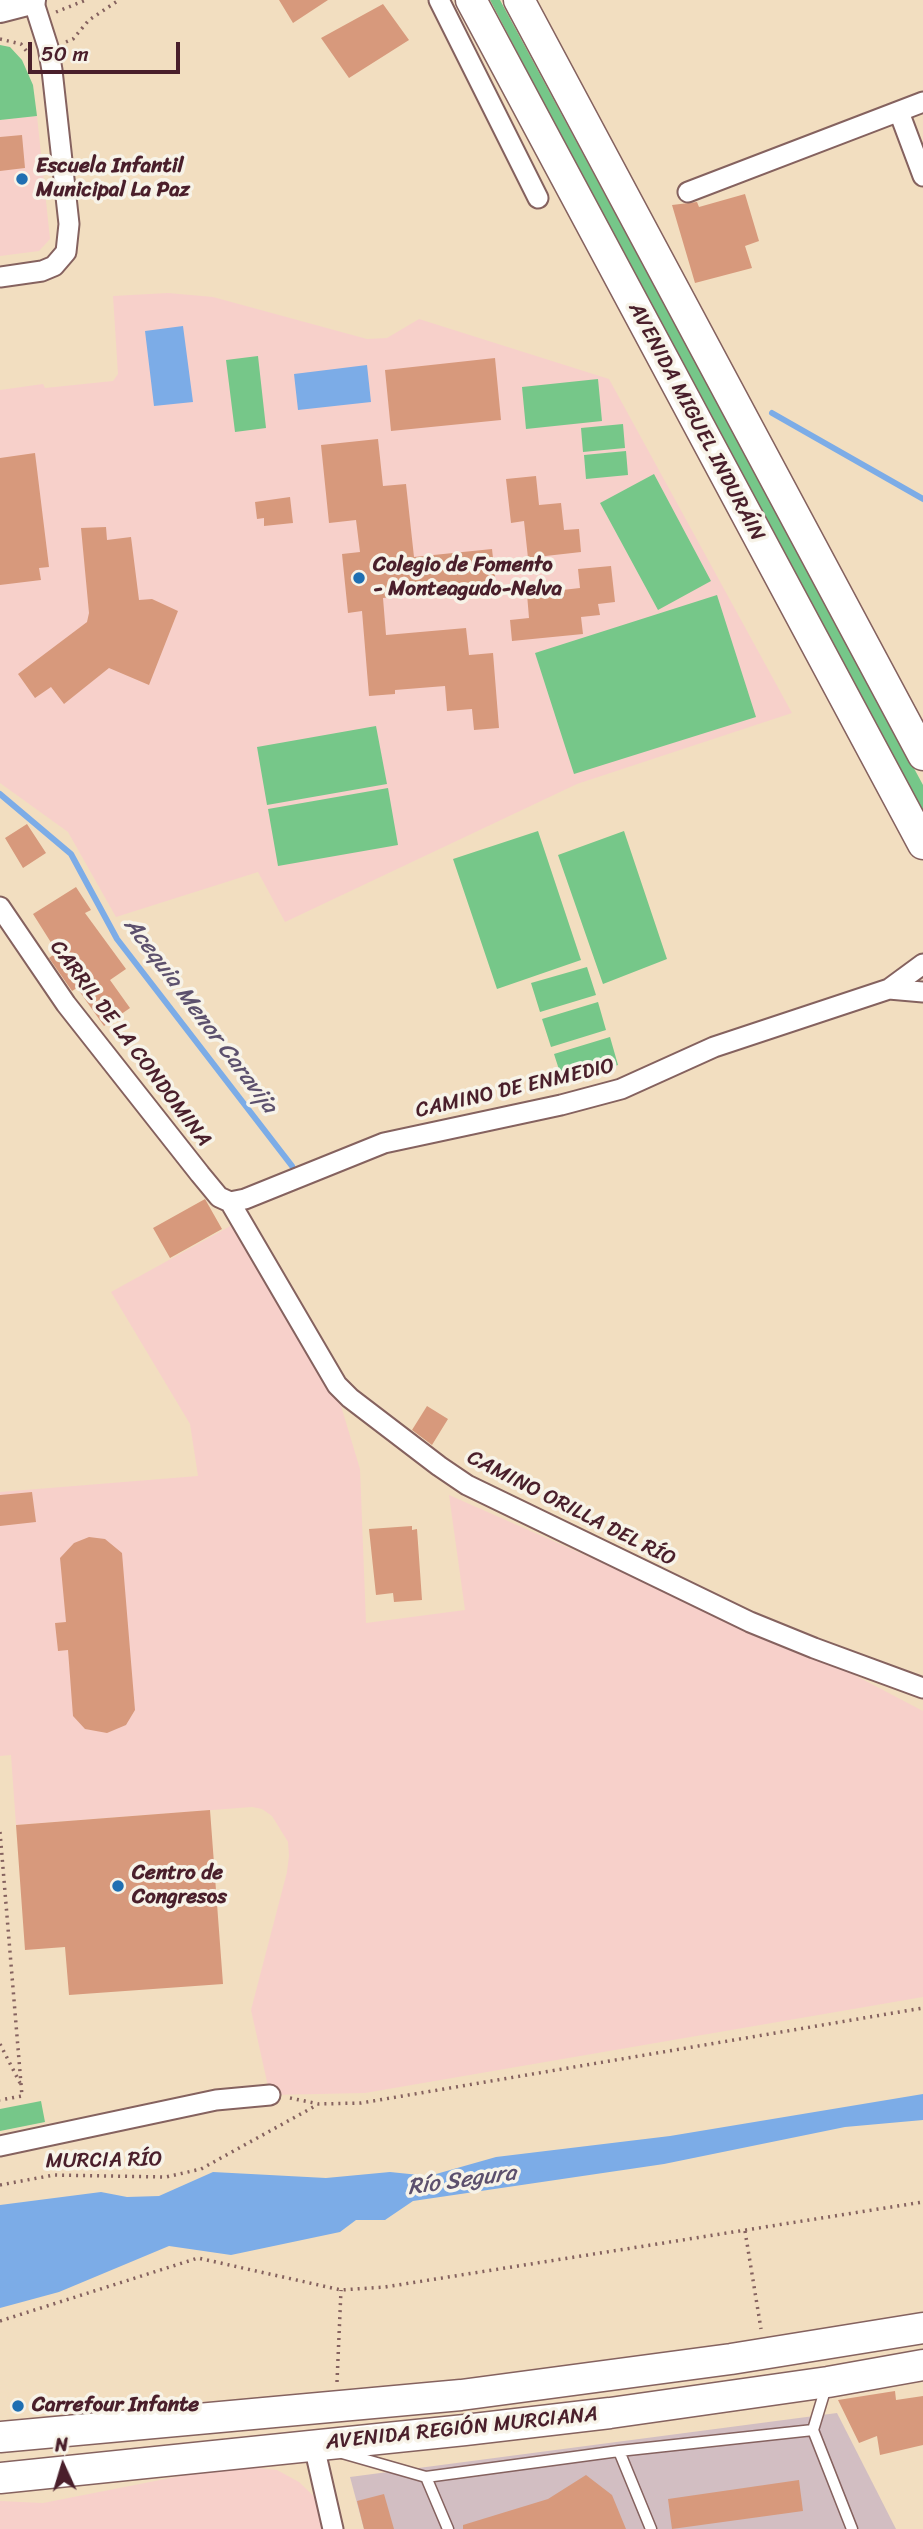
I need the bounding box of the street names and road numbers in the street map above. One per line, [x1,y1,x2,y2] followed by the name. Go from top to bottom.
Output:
[622,298,770,546] street label: AVENIDA MIGUEL INDURÁIN
[44,936,216,1152] street label: CARRIL DE LA CONDOMINA
[413,1054,617,1124] street label: CAMINO DE ENMEDIO
[463,1445,679,1573] street label: CAMINO ORILLA DEL RÍO
[45,2147,163,2175] street label: MURCIA RÍO
[325,2402,599,2456] street label: AVENIDA REGIÓN MURCIANA

